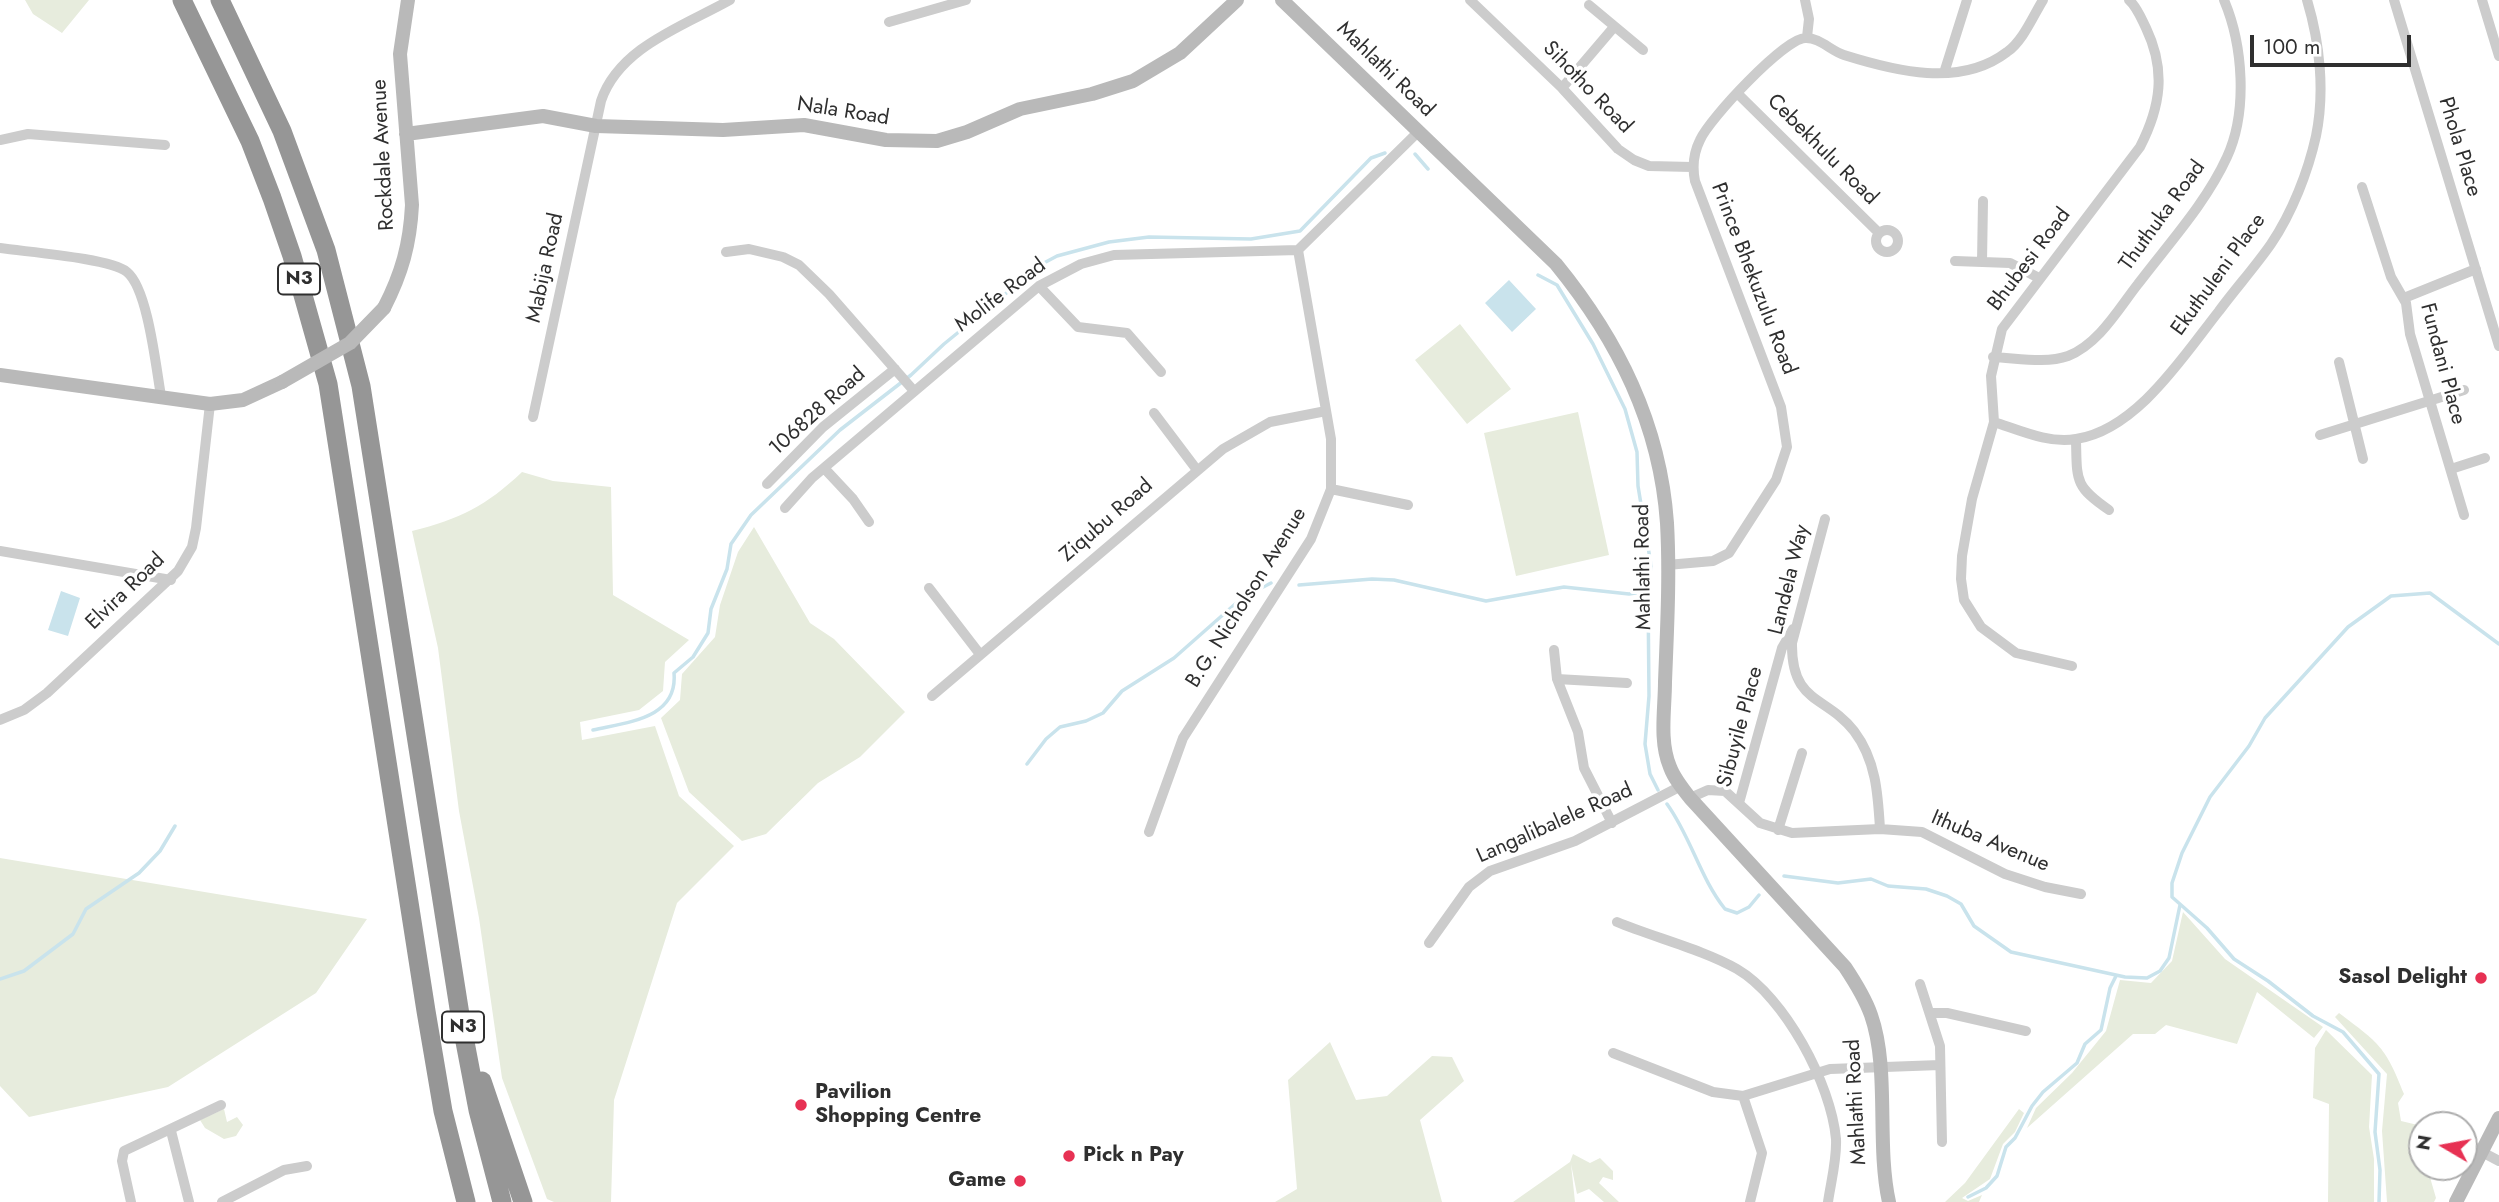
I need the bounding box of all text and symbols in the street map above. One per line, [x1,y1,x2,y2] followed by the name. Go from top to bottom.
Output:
[1331,17,1439,123] street label: Mahlathi Road
[2254,21,2415,65] scale bar
[2263,32,2320,62] text: 100 m
[1537,37,1637,139] street label: Sihotho Road
[367,78,401,232] street label: Rockdale Avenue
[1761,89,1883,211] street label: Cebekhulu Road
[795,92,891,132] street label: Nala Road
[2432,94,2486,200] street label: Phola Place
[2115,156,2211,276] street label: Thuthuka Road
[1705,180,1801,378] street label: Prince Bhekuzulu Road
[1983,204,2077,316] street label: Bhubesi Road
[2166,209,2272,341] street label: Ekuthuleni Place
[522,211,570,325] street label: Mabija Road
[951,254,1051,338] street label: Molife Road
[278,264,320,294] road number: N3
[2414,301,2470,427] street label: Fundani Place
[765,362,871,462] street label: 106828 Road
[1056,474,1158,568] street label: Ziqubu Road
[1181,503,1313,693] street label: B.G. Nicholson Avenue
[1630,504,1658,630] street label: Mahlathi Road
[1764,522,1816,638] street label: Landela Way
[81,548,171,636] street label: Elvira Road
[1713,664,1769,790] street label: Sibuyile Place
[1473,778,1637,870] street label: Langalibalele Road
[1927,806,2053,878] street label: Ithuba Avenue
[2338,965,2467,991] place label: Sasol Delight
[2473,970,2489,986] marker: Sasol Delight
[442,1012,484,1042] road number: N3
[1841,1038,1873,1166] street label: Mahlathi Road
[815,1080,981,1130] place label: Pavilion Shopping Centre
[793,1097,809,1113] marker: Pavilion Shopping Centre
[2408,1111,2478,1181] north arrow
[2409,1133,2438,1152] text: N
[1083,1143,1184,1169] place label: Pick n Pay
[1061,1148,1077,1164] marker: Pick n Pay
[948,1168,1006,1194] place label: Game
[1012,1173,1028,1189] marker: Game

